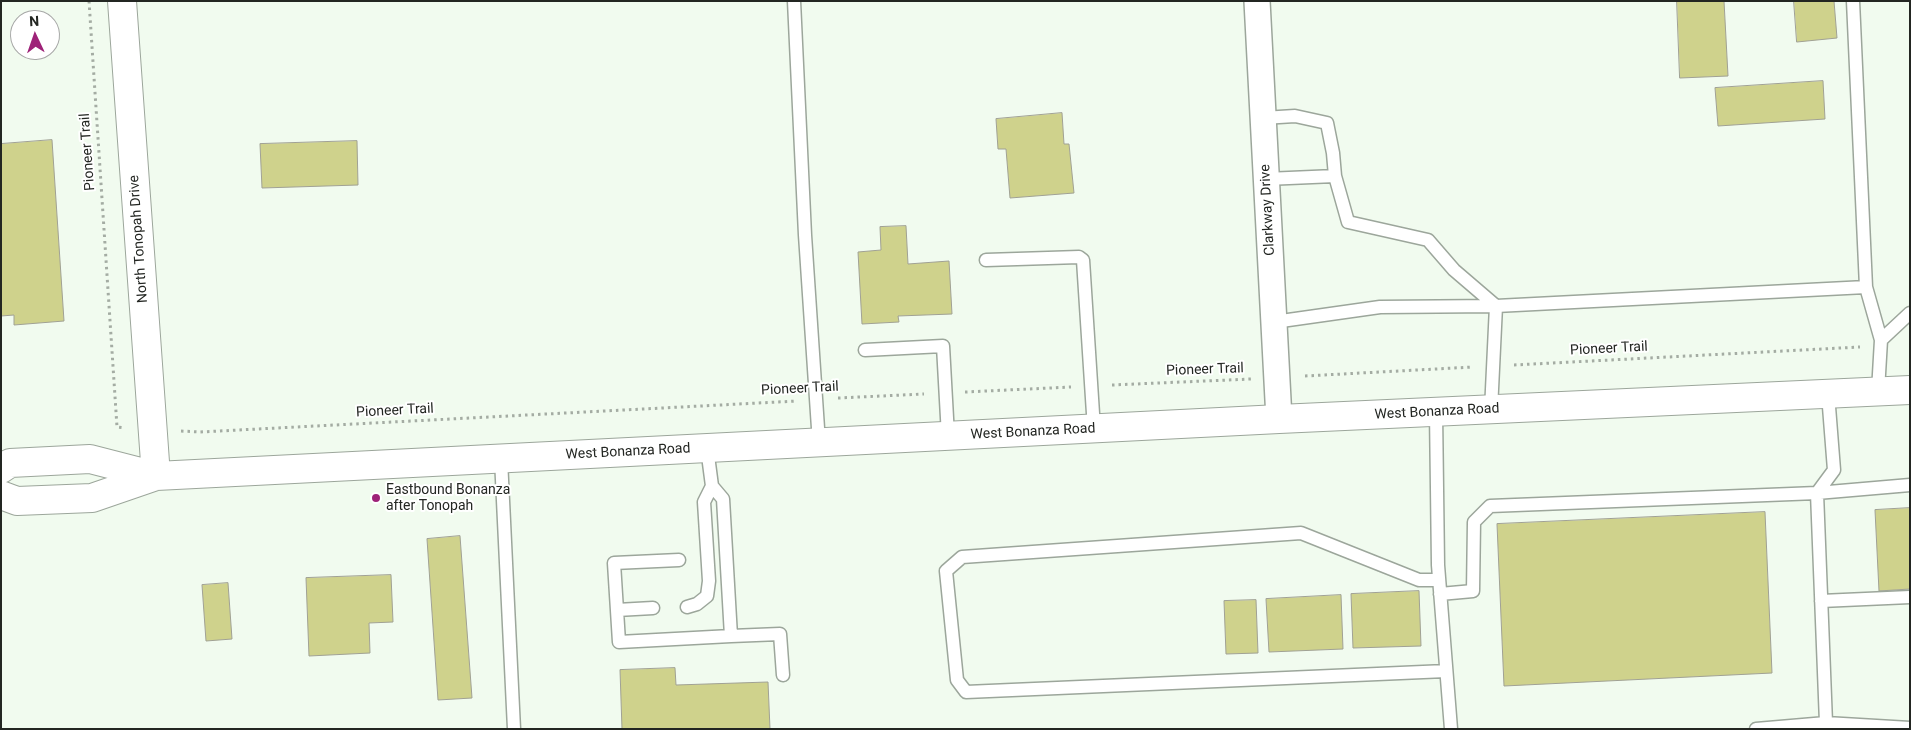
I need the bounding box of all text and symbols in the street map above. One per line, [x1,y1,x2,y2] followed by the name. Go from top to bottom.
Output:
[10,10,60,60] north arrow
[29,13,40,29] text: N
[77,113,99,191] street label: Pioneer Trail
[1257,164,1279,256] street label: Clarkway Drive
[126,174,152,304] street label: North Tonopah Drive
[1570,339,1648,359] street label: Pioneer Trail
[1166,360,1244,380] street label: Pioneer Trail
[761,379,839,399] street label: Pioneer Trail
[1374,400,1500,424] street label: West Bonanza Road
[356,401,434,421] street label: Pioneer Trail
[970,420,1096,444] street label: West Bonanza Road
[565,440,691,464] street label: West Bonanza Road
[386,482,510,514] place label: Eastbound Bonanza after Tonopah
[370,492,382,504] marker: Eastbound Bonanza after Tonopah

